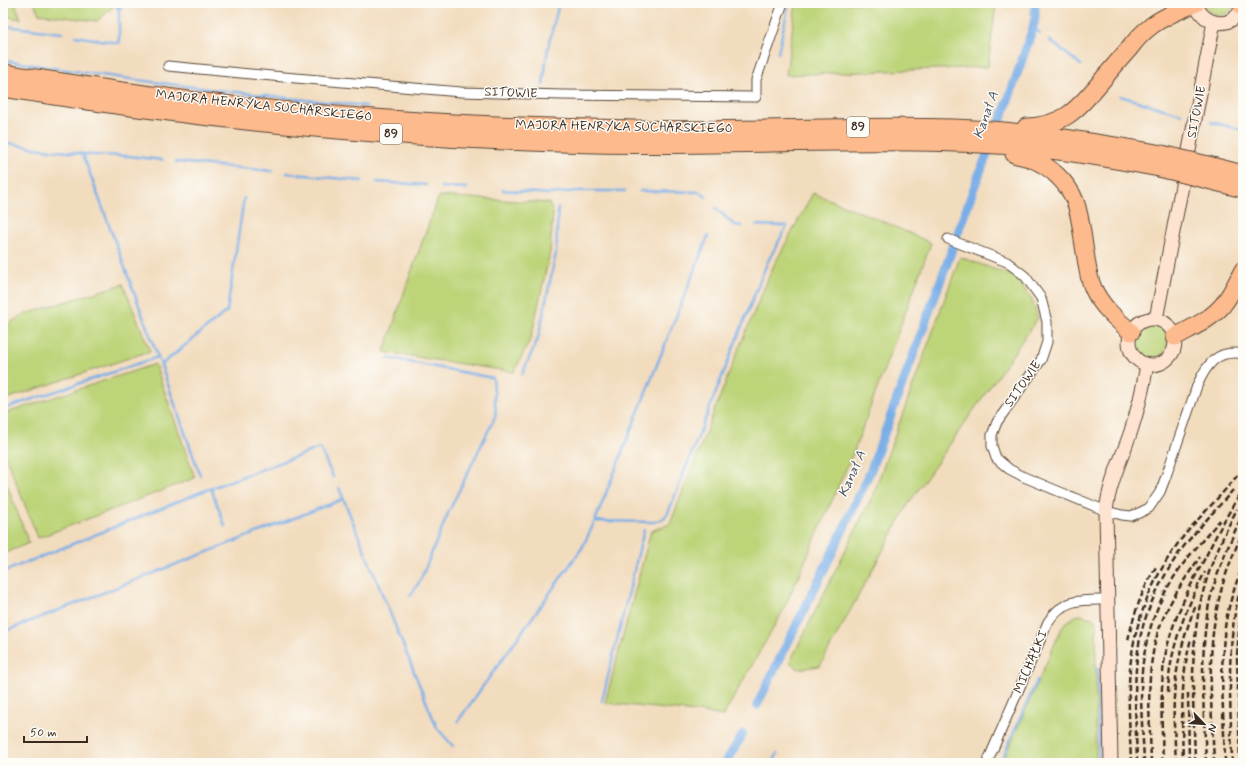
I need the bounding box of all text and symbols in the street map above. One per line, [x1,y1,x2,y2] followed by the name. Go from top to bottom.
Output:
[484,84,538,102] street label: SITOWIE
[1184,84,1210,140] street label: SITOWIE
[155,86,373,126] street label: MAJORA HENRYKA SUCHARSKIEGO
[969,89,1003,141] water label: Kanał A
[515,117,733,137] street label: MAJORA HENRYKA SUCHARSKIEGO
[847,117,869,137] road number: 89
[380,124,402,144] road number: 89
[1001,357,1045,411] street label: SITOWIE
[834,448,870,500] water label: Kanał A
[1010,628,1052,696] street label: MICHAŁKI
[1184,704,1224,744] north arrow
[24,718,87,744] scale bar
[1204,722,1220,734] text: N
[30,725,57,741] text: 50 m

